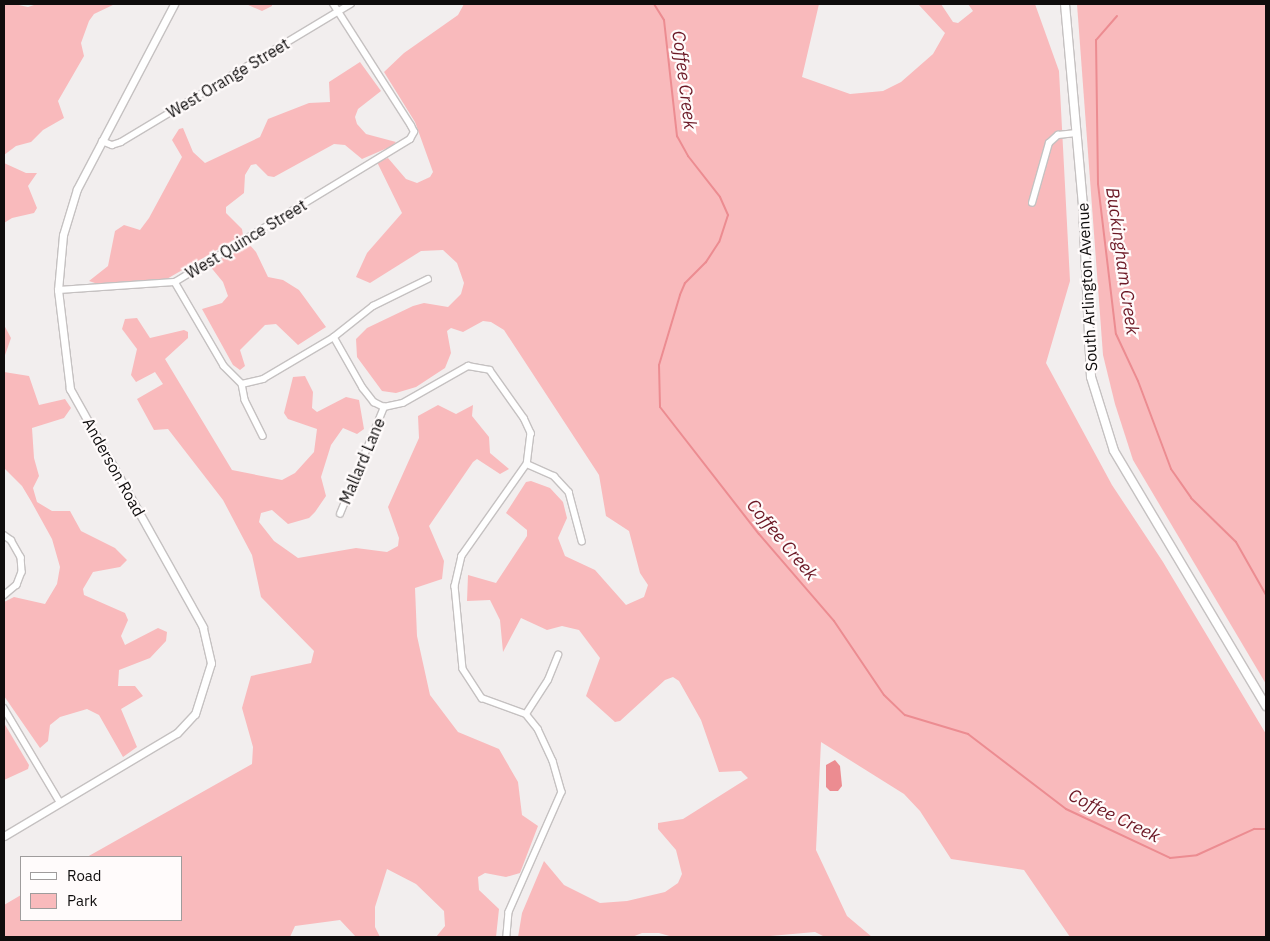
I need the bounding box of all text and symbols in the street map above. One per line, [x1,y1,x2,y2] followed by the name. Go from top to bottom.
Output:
[667,29,701,131] water label: Coffee Creek
[163,34,293,122] street label: West Orange Street
[1101,186,1143,336] water label: Buckingham Creek
[182,195,310,283] street label: West Quince Street
[1073,202,1101,372] street label: South Arlington Avenue
[79,414,149,520] street label: Anderson Road
[335,415,389,507] street label: Mallard Lane
[742,495,822,585] water label: Coffee Creek
[1065,785,1163,847] water label: Coffee Creek
[20,856,182,921] legend
[67,866,102,885] text: Road
[67,891,97,910] text: Park

